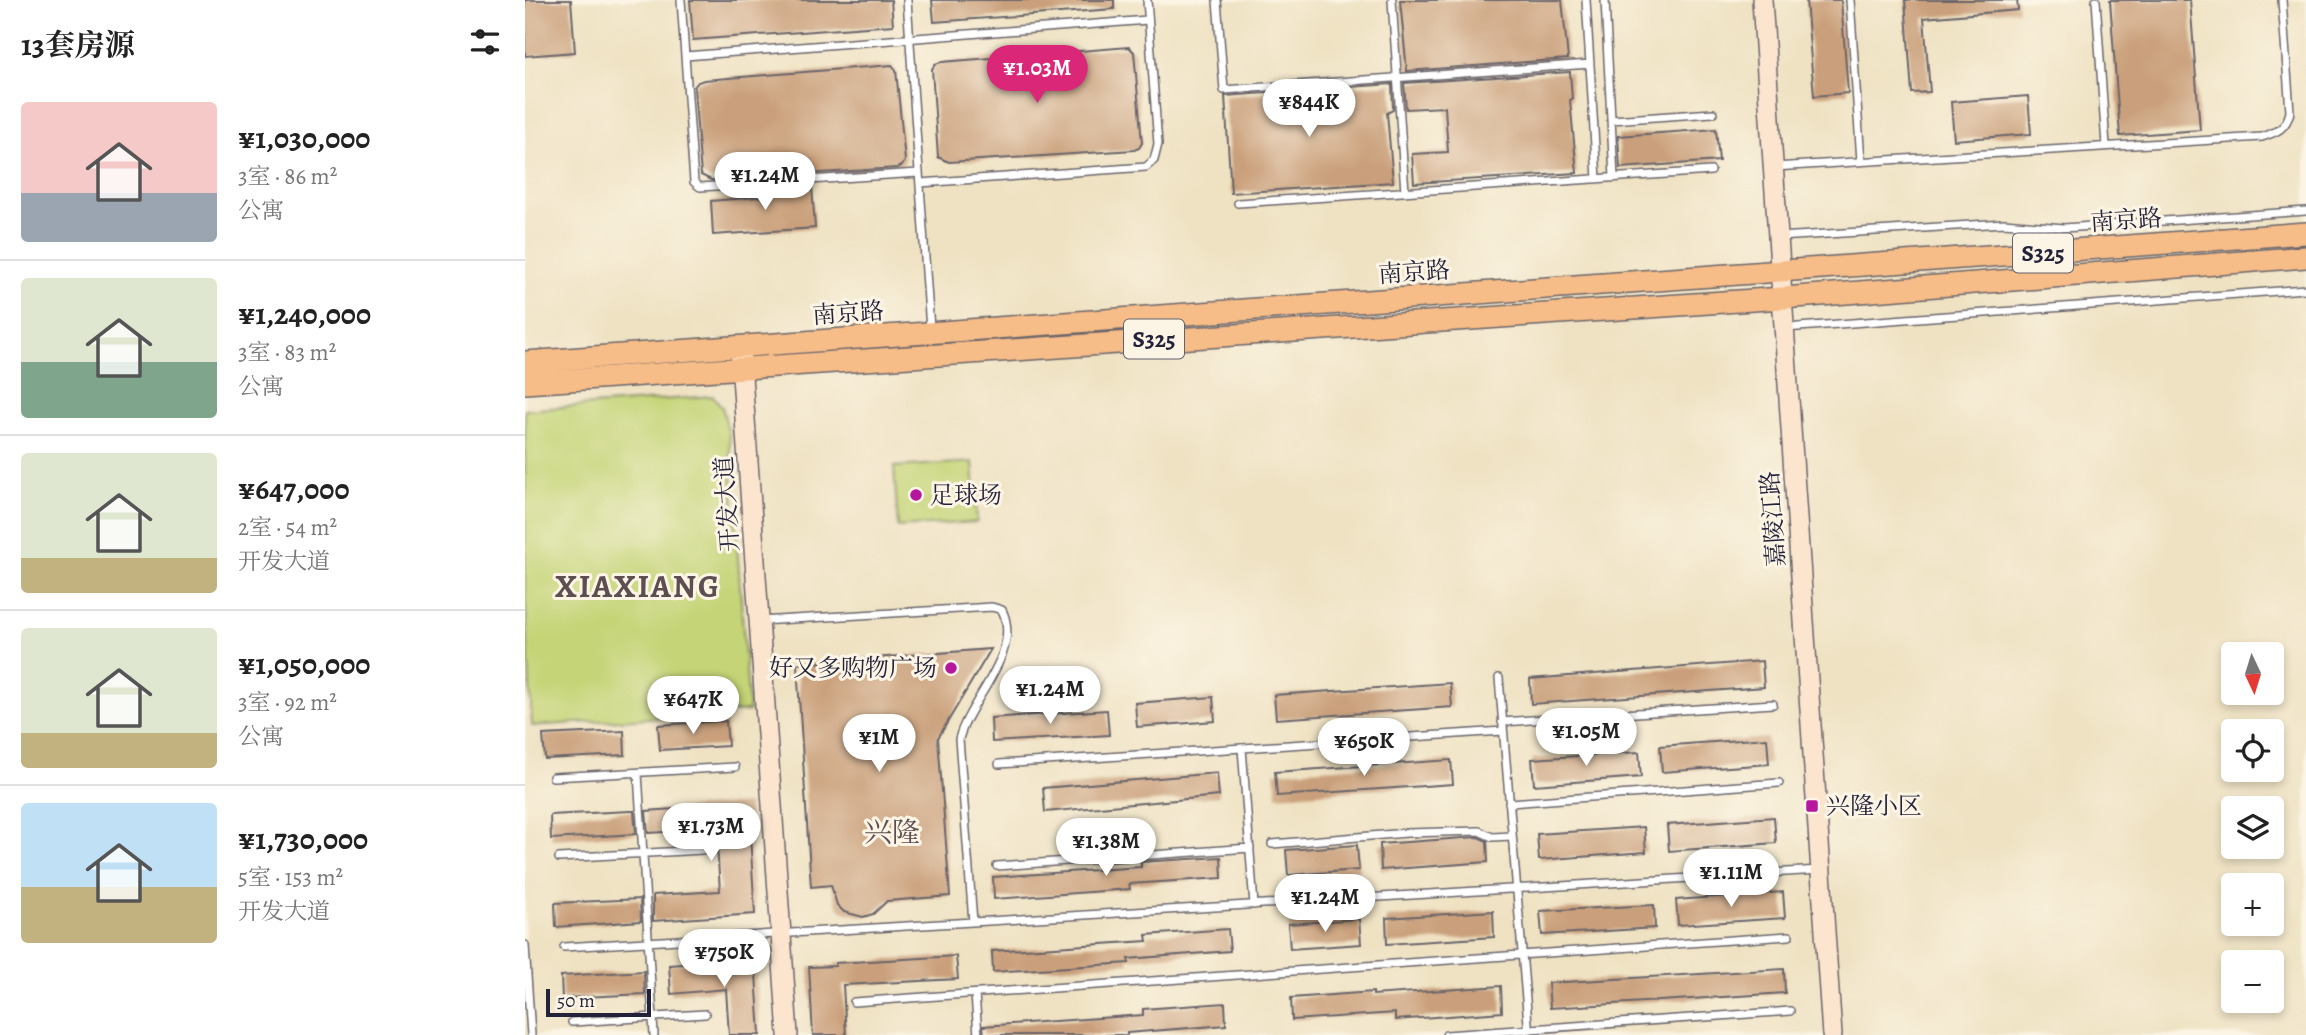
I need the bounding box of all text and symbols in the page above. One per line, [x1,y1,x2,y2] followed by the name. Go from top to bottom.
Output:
[466,23,504,61] icon: filters
[21,25,135,65] text: 13套房源
[980,46,1094,105] pin: ¥1.03M
[1003,52,1071,83] text: ¥1.03M
[1260,80,1358,139] pin: ¥844K
[1279,86,1339,117] text: ¥844K
[238,118,370,158] text: ¥1,030,000
[77,130,161,214] icon: home
[708,152,822,212] pin: ¥1.24M
[730,159,800,190] text: ¥1.24M
[238,161,337,192] text: 3室 · 86 m²
[238,195,284,226] text: 公寓
[2089,202,2163,238] street label: 南京路
[2013,234,2073,272] road number: S325
[1377,254,1451,290] street label: 南京路
[238,294,371,334] text: ¥1,240,000
[811,295,885,331] street label: 南京路
[77,306,161,390] icon: home
[1124,320,1184,358] road number: S325
[238,337,336,368] text: 3室 · 83 m²
[238,371,284,402] text: 公寓
[708,455,746,553] street label: 开发大道
[238,469,349,509] text: ¥647,000
[1754,470,1792,568] street label: 嘉陵江路
[930,479,1002,511] place label: 足球场
[77,481,161,565] icon: home
[908,487,924,503] marker: 足球场
[238,512,337,543] text: 2室 · 54 m²
[238,546,330,577] text: 开发大道
[555,564,721,608] district label: XIAXIANG
[2221,642,2284,705] north arrow
[2221,642,2284,1013] map controls
[238,644,370,684] text: ¥1,050,000
[769,652,937,684] place label: 好又多购物广场
[77,656,161,740] icon: home
[943,660,959,676] marker: 好又多购物广场
[993,666,1107,726] pin: ¥1.24M
[1015,673,1085,704] text: ¥1.24M
[644,676,742,736] pin: ¥647K
[663,683,723,714] text: ¥647K
[238,687,337,718] text: 3室 · 92 m²
[1529,708,1643,768] pin: ¥1.05M
[845,714,913,774] pin: ¥1M
[1552,715,1620,746] text: ¥1.05M
[1315,718,1413,778] pin: ¥650K
[2221,719,2284,782] button: locate
[238,721,284,752] text: 公寓
[859,721,899,752] text: ¥1M
[1334,725,1394,756] text: ¥650K
[1826,790,1922,822] place label: 兴隆小区
[2221,796,2284,859] button: layers
[1804,798,1820,814] marker: 兴隆小区
[654,804,768,863] pin: ¥1.73M
[678,810,744,841] text: ¥1.73M
[864,814,920,852] district label: 兴隆
[1049,818,1163,878] pin: ¥1.38M
[238,819,368,859] text: ¥1,730,000
[1072,825,1140,856] text: ¥1.38M
[77,831,161,915] icon: home
[1674,850,1788,909] pin: ¥1.11M
[1699,856,1763,887] text: ¥1.11M
[238,862,343,893] text: 5室 · 153 m²
[2221,873,2284,936] button: +
[1268,874,1382,934] pin: ¥1.24M
[1290,881,1360,912] text: ¥1.24M
[238,896,330,927] text: 开发大道
[675,930,773,989] pin: ¥750K
[694,936,754,967] text: ¥750K
[2221,950,2284,1013] button: −
[546,986,651,1018] scale bar
[557,988,595,1014] text: 50 m

